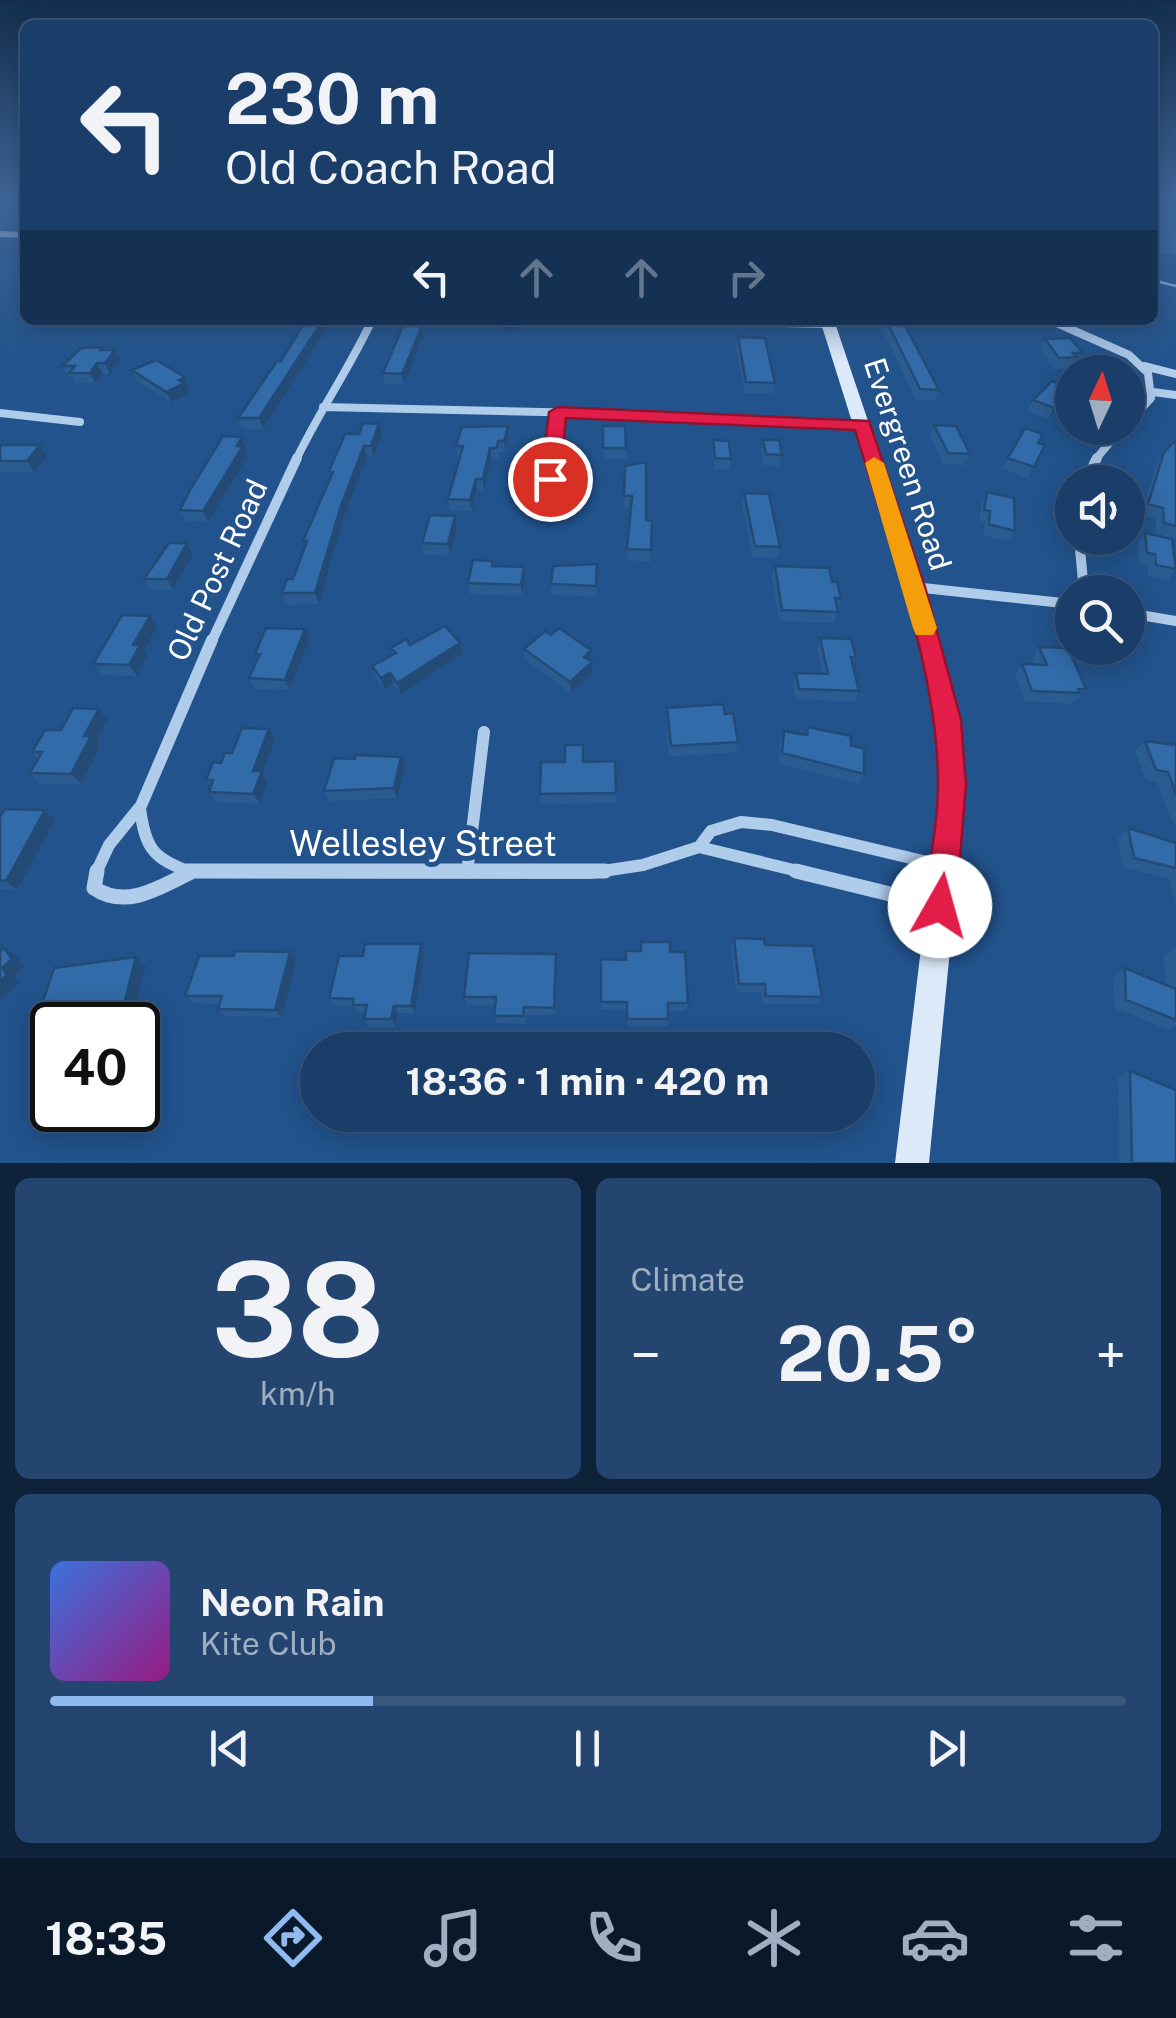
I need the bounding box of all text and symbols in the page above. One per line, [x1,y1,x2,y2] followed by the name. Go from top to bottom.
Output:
[225,57,439,140] text: 230 m
[60,60,190,190] icon: left
[225,141,557,194] text: Old Coach Road
[404,250,459,305] icon: left
[509,250,564,305] icon: ahead
[614,250,669,305] icon: ahead
[719,250,774,305] icon: right
[857,353,959,575] street label: Evergreen Road
[1055,355,1145,445] north arrow
[1055,355,1145,665] map controls
[508,437,593,522] pin
[523,452,578,507] icon: arrive
[1055,465,1145,555] button: sound
[159,474,275,666] street label: Old Post Road
[1055,575,1145,665] button: search
[289,823,557,864] street label: Wellesley Street
[888,854,992,958] position arrow
[30,1002,160,1132] speed limit sign: 40
[406,1059,769,1104] text: 18:36 · 1 min · 420 m
[211,1234,384,1386] text: 38
[631,1261,745,1298] text: Climate
[777,1310,979,1398] text: 20.5°
[631,1323,661,1387] text: −
[1095,1323,1126,1387] text: +
[260,1375,335,1412] text: km/h
[200,1580,384,1625] text: Neon Rain
[200,1625,337,1662] text: Kite Club
[202,1721,257,1776] icon: previous
[560,1721,615,1776] icon: pause
[919,1721,974,1776] icon: next
[258,1903,328,1973] icon: directions
[418,1903,488,1973] icon: music
[579,1903,649,1973] icon: phone
[739,1903,809,1973] icon: climate
[900,1903,970,1973] icon: car
[1061,1903,1131,1973] icon: filters
[45,1912,167,1965] text: 18:35

